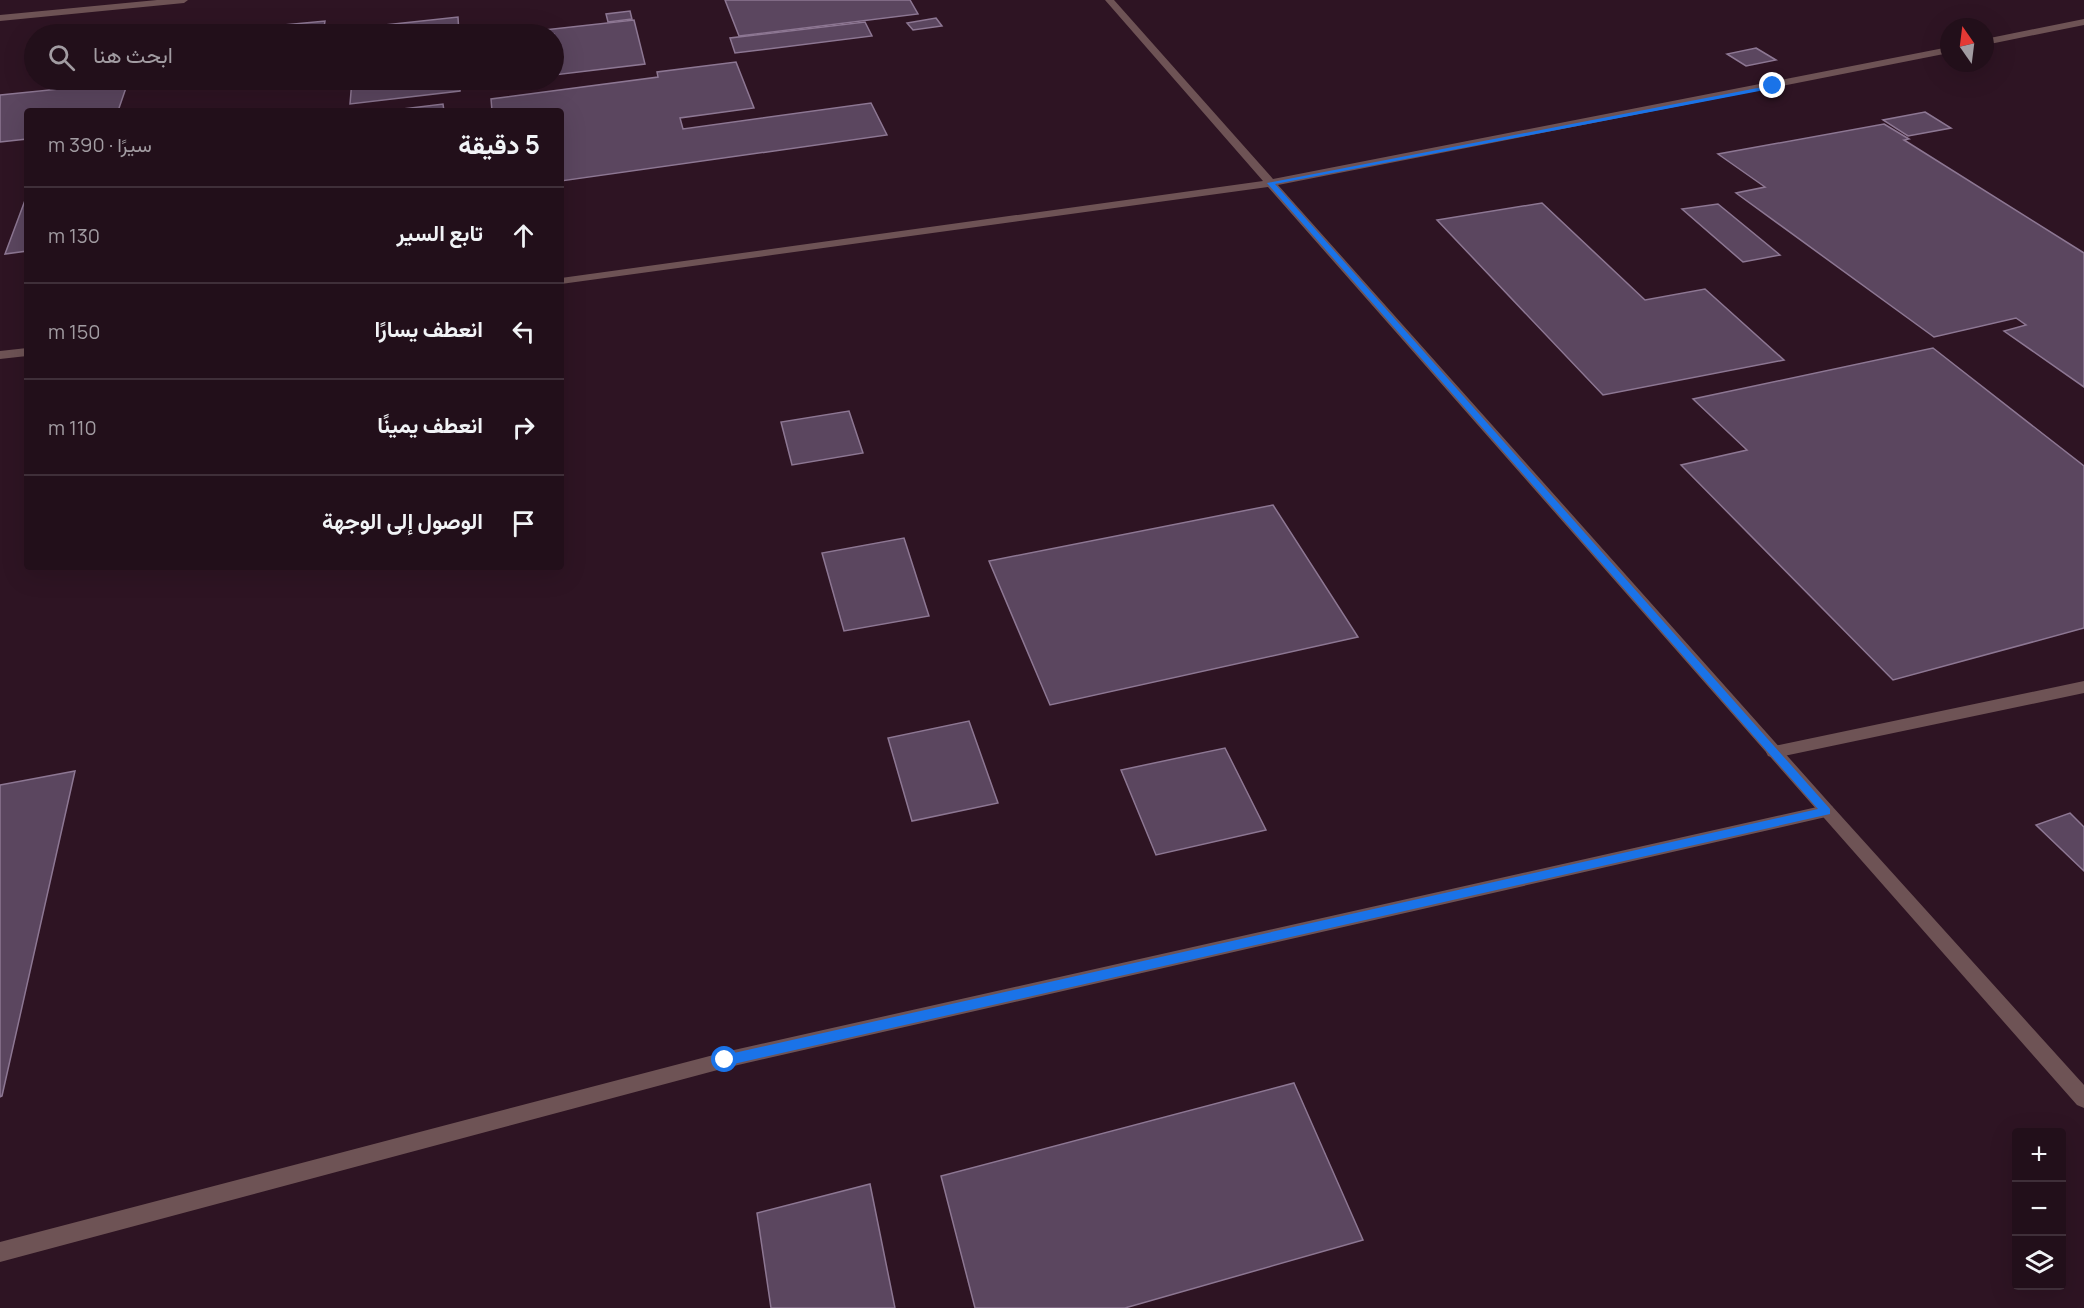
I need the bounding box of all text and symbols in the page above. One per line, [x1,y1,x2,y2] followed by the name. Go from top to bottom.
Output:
[1940,18,1994,72] north arrow
[24,24,564,90] search box
[93,40,173,70] text: ابحث هنا
[45,41,78,74] icon: search
[1759,72,1785,98] route end
[458,126,540,162] text: 5 دقيقة
[48,131,152,158] text: سيرًا · 390 m
[397,218,483,248] text: تابع السير
[507,219,540,252] icon: ahead
[48,222,100,249] text: 130 m
[374,314,483,344] text: انعطف يسارًا
[507,315,540,348] icon: left
[48,318,101,345] text: 150 m
[377,410,483,440] text: انعطف يمينًا
[507,411,540,444] icon: right
[48,414,97,441] text: 110 m
[322,506,483,536] text: الوصول إلى الوجهة
[507,507,540,540] icon: arrive
[711,1046,737,1072] route start
[2012,1128,2066,1290] map controls
[2012,1128,2066,1182] button: +
[2012,1182,2066,1236] button: −
[2012,1236,2066,1290] button: layers

